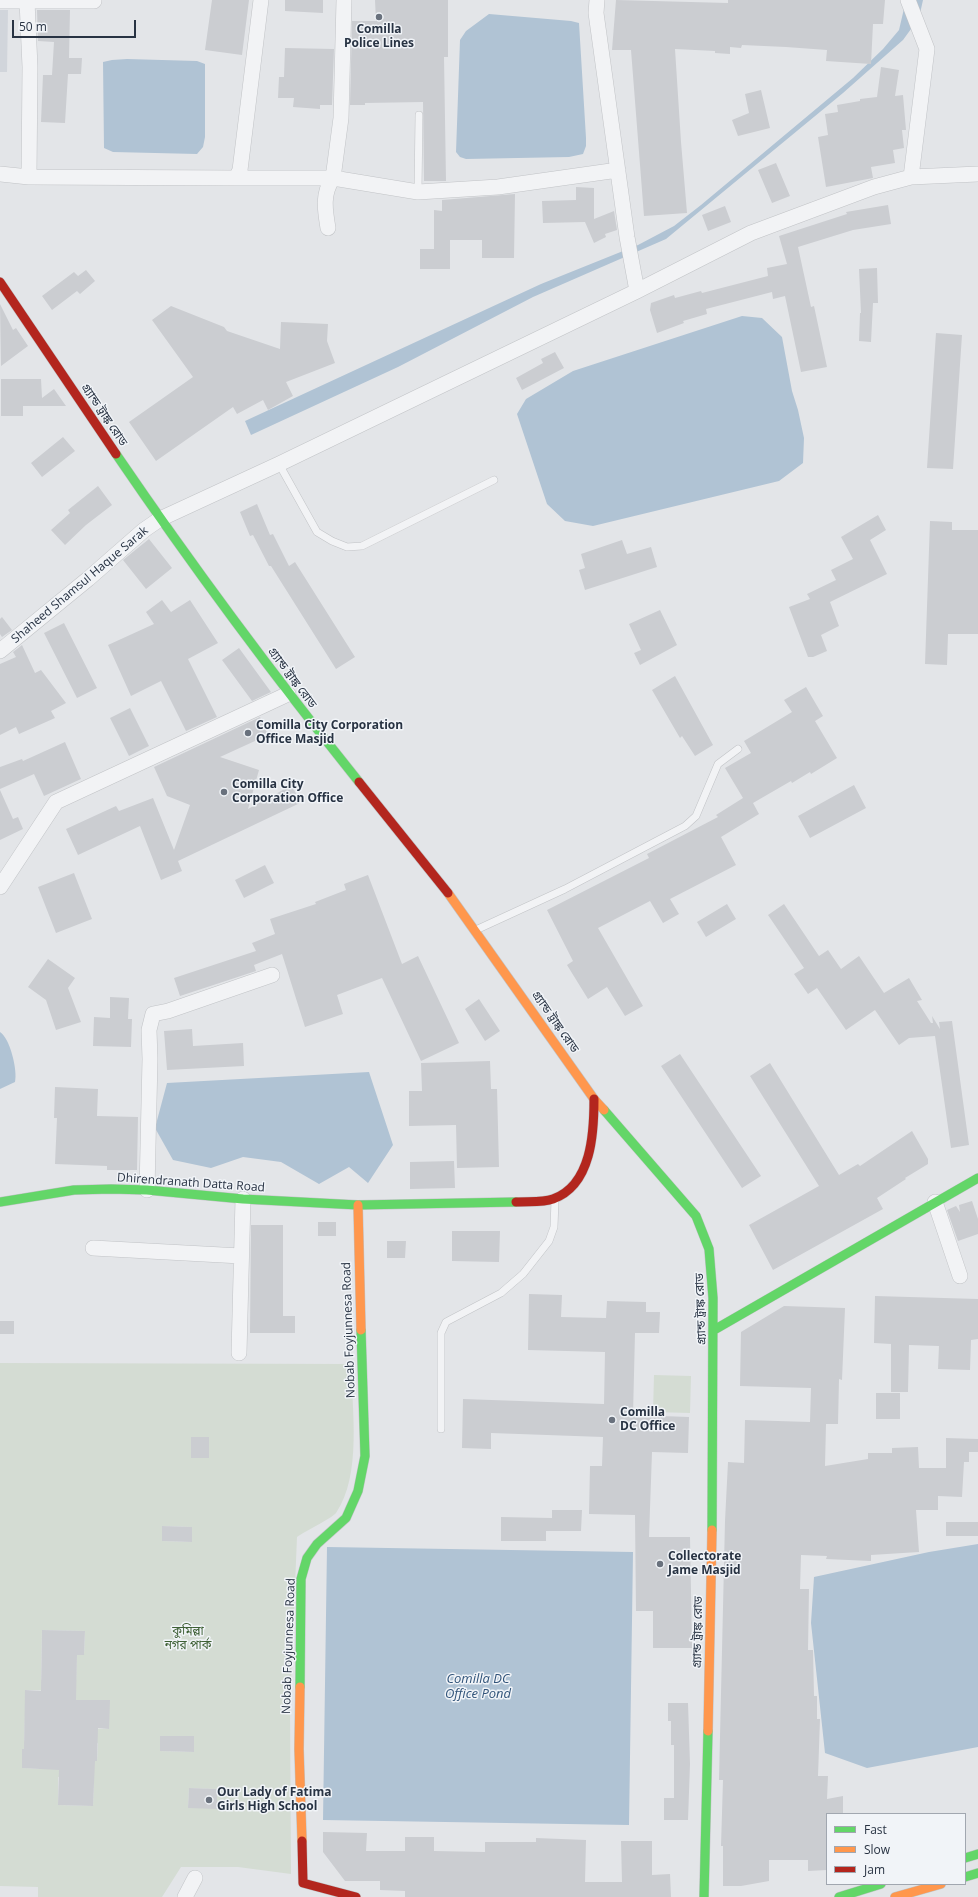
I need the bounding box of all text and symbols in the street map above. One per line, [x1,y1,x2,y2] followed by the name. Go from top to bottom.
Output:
[14,12,138,38] scale bar
[374,12,384,22] marker: Comilla Police Lines
[19,18,47,35] text: 50 m
[344,23,414,51] place label: Comilla Police Lines
[78,381,130,449] street label: গ্র্যান্ড ট্রাঙ্ক রোড
[9,524,151,646] street label: Shaheed Shamsul Haque Sarak
[265,645,319,711] street label: গ্র্যান্ড ট্রাঙ্ক রোড
[256,719,403,747] place label: Comilla City Corporation Office Masjid
[243,728,253,738] marker: Comilla City Corporation Office Masjid
[232,778,343,806] place label: Comilla City Corporation Office
[219,787,229,797] marker: Comilla City Corporation Office
[528,988,582,1056] street label: গ্র্যান্ড ট্রাঙ্ক রোড
[117,1171,265,1195] street label: Dhirendranath Datta Road
[339,1262,359,1398] street label: Nobab Foyjunnesa Road
[693,1273,709,1345] street label: গ্র্যান্ড ট্রাঙ্ক রোড
[620,1406,675,1434] place label: Comilla DC Office
[607,1415,617,1425] marker: Comilla DC Office
[668,1550,741,1578] place label: Collectorate Jame Masjid
[655,1559,665,1569] marker: Collectorate Jame Masjid
[279,1578,299,1714] street label: Nobab Foyjunnesa Road
[690,1596,706,1668] street label: গ্র্যান্ড ট্রাঙ্ক রোড
[165,1625,211,1653] park label: কুমিল্লা নগর পার্ক
[445,1671,511,1702] water label: Comilla DC Office Pond
[217,1786,331,1814] place label: Our Lady of Fatima Girls High School
[204,1795,214,1805] marker: Our Lady of Fatima Girls High School
[826,1813,966,1885] legend
[864,1821,887,1838] text: Fast
[864,1841,890,1858] text: Slow
[864,1861,885,1878] text: Jam

